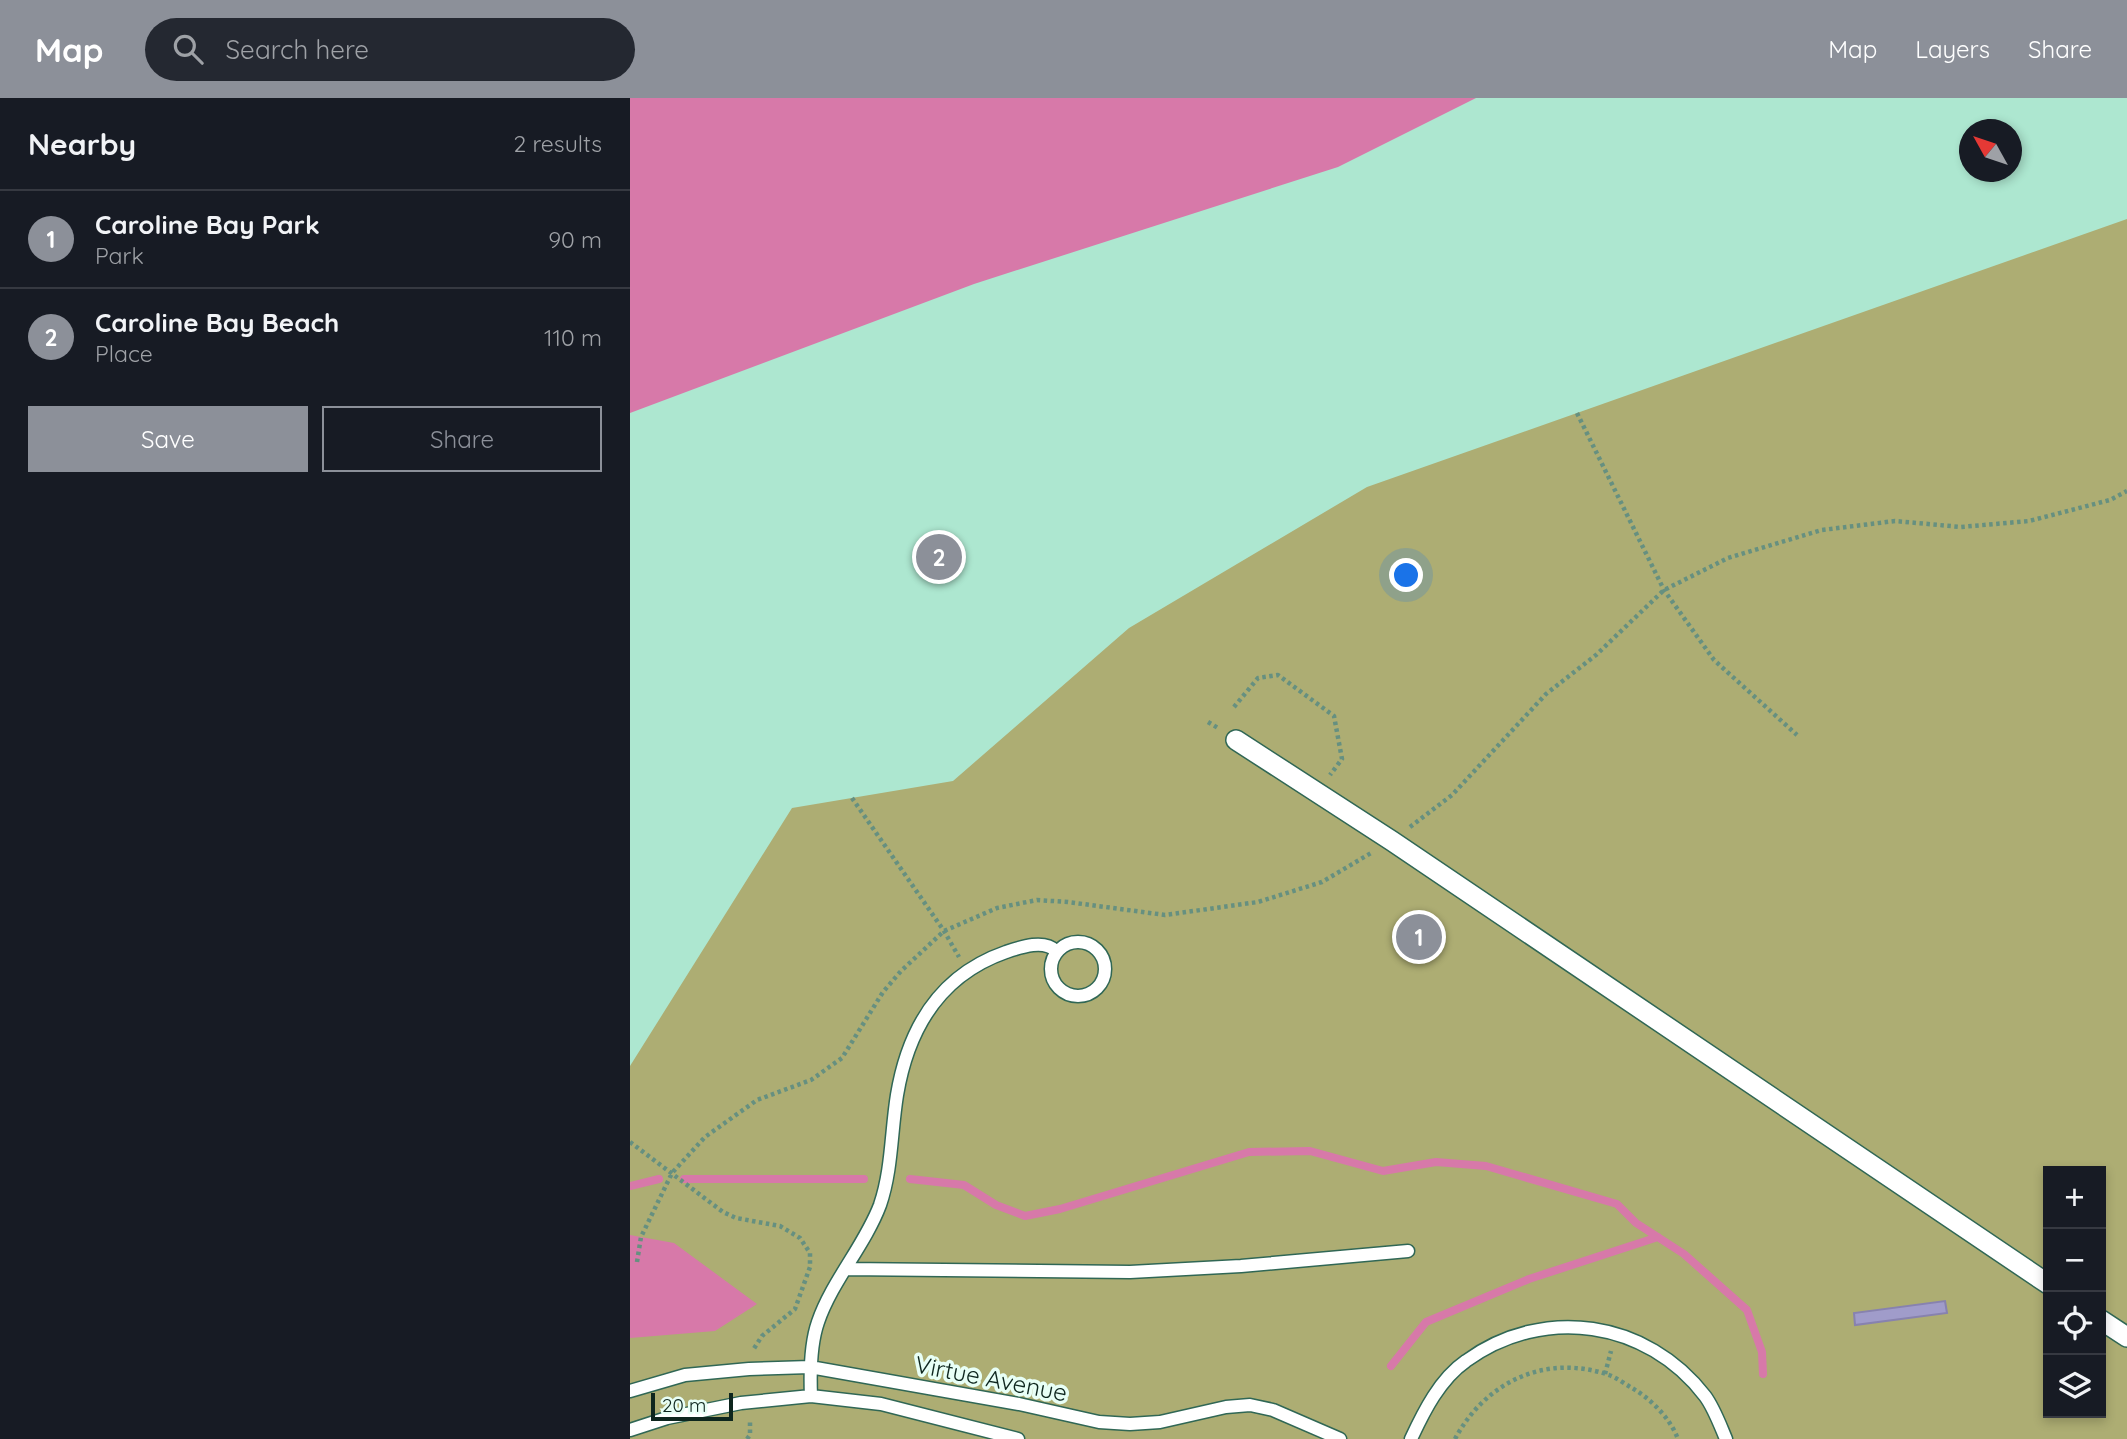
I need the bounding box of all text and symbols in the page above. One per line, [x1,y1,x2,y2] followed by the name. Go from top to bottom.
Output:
[145,18,635,81] search box
[35,29,103,70] text: Map
[169,30,207,68] icon: search
[225,33,369,66] text: Search here
[1828,34,1877,64] text: Map
[1915,34,1990,64] text: Layers
[2028,34,2092,64] text: Share
[1959,119,2022,182] north arrow
[28,125,136,163] text: Nearby
[513,129,602,158] text: 2 results
[95,208,320,241] text: Caroline Bay Park
[47,225,55,254] text: 1
[548,225,602,254] text: 90 m
[95,241,144,270] text: Park
[95,306,339,339] text: Caroline Bay Beach
[44,323,58,352] text: 2
[544,323,602,352] text: 110 m
[95,339,153,368] text: Place
[28,406,308,472] button: Save
[322,406,602,472] button: Share
[916,531,962,583] pin: 2
[1389,558,1423,592] your location
[1396,911,1442,963] pin: 1
[2043,1166,2106,1418] map controls
[2043,1166,2106,1229] button: +
[2043,1229,2106,1292] button: −
[2043,1292,2106,1355] button: locate
[913,1349,1070,1407] street label: Virtue Avenue
[2043,1355,2106,1418] button: layers
[651,1390,733,1422] scale bar
[662,1393,706,1417] text: 20 m

